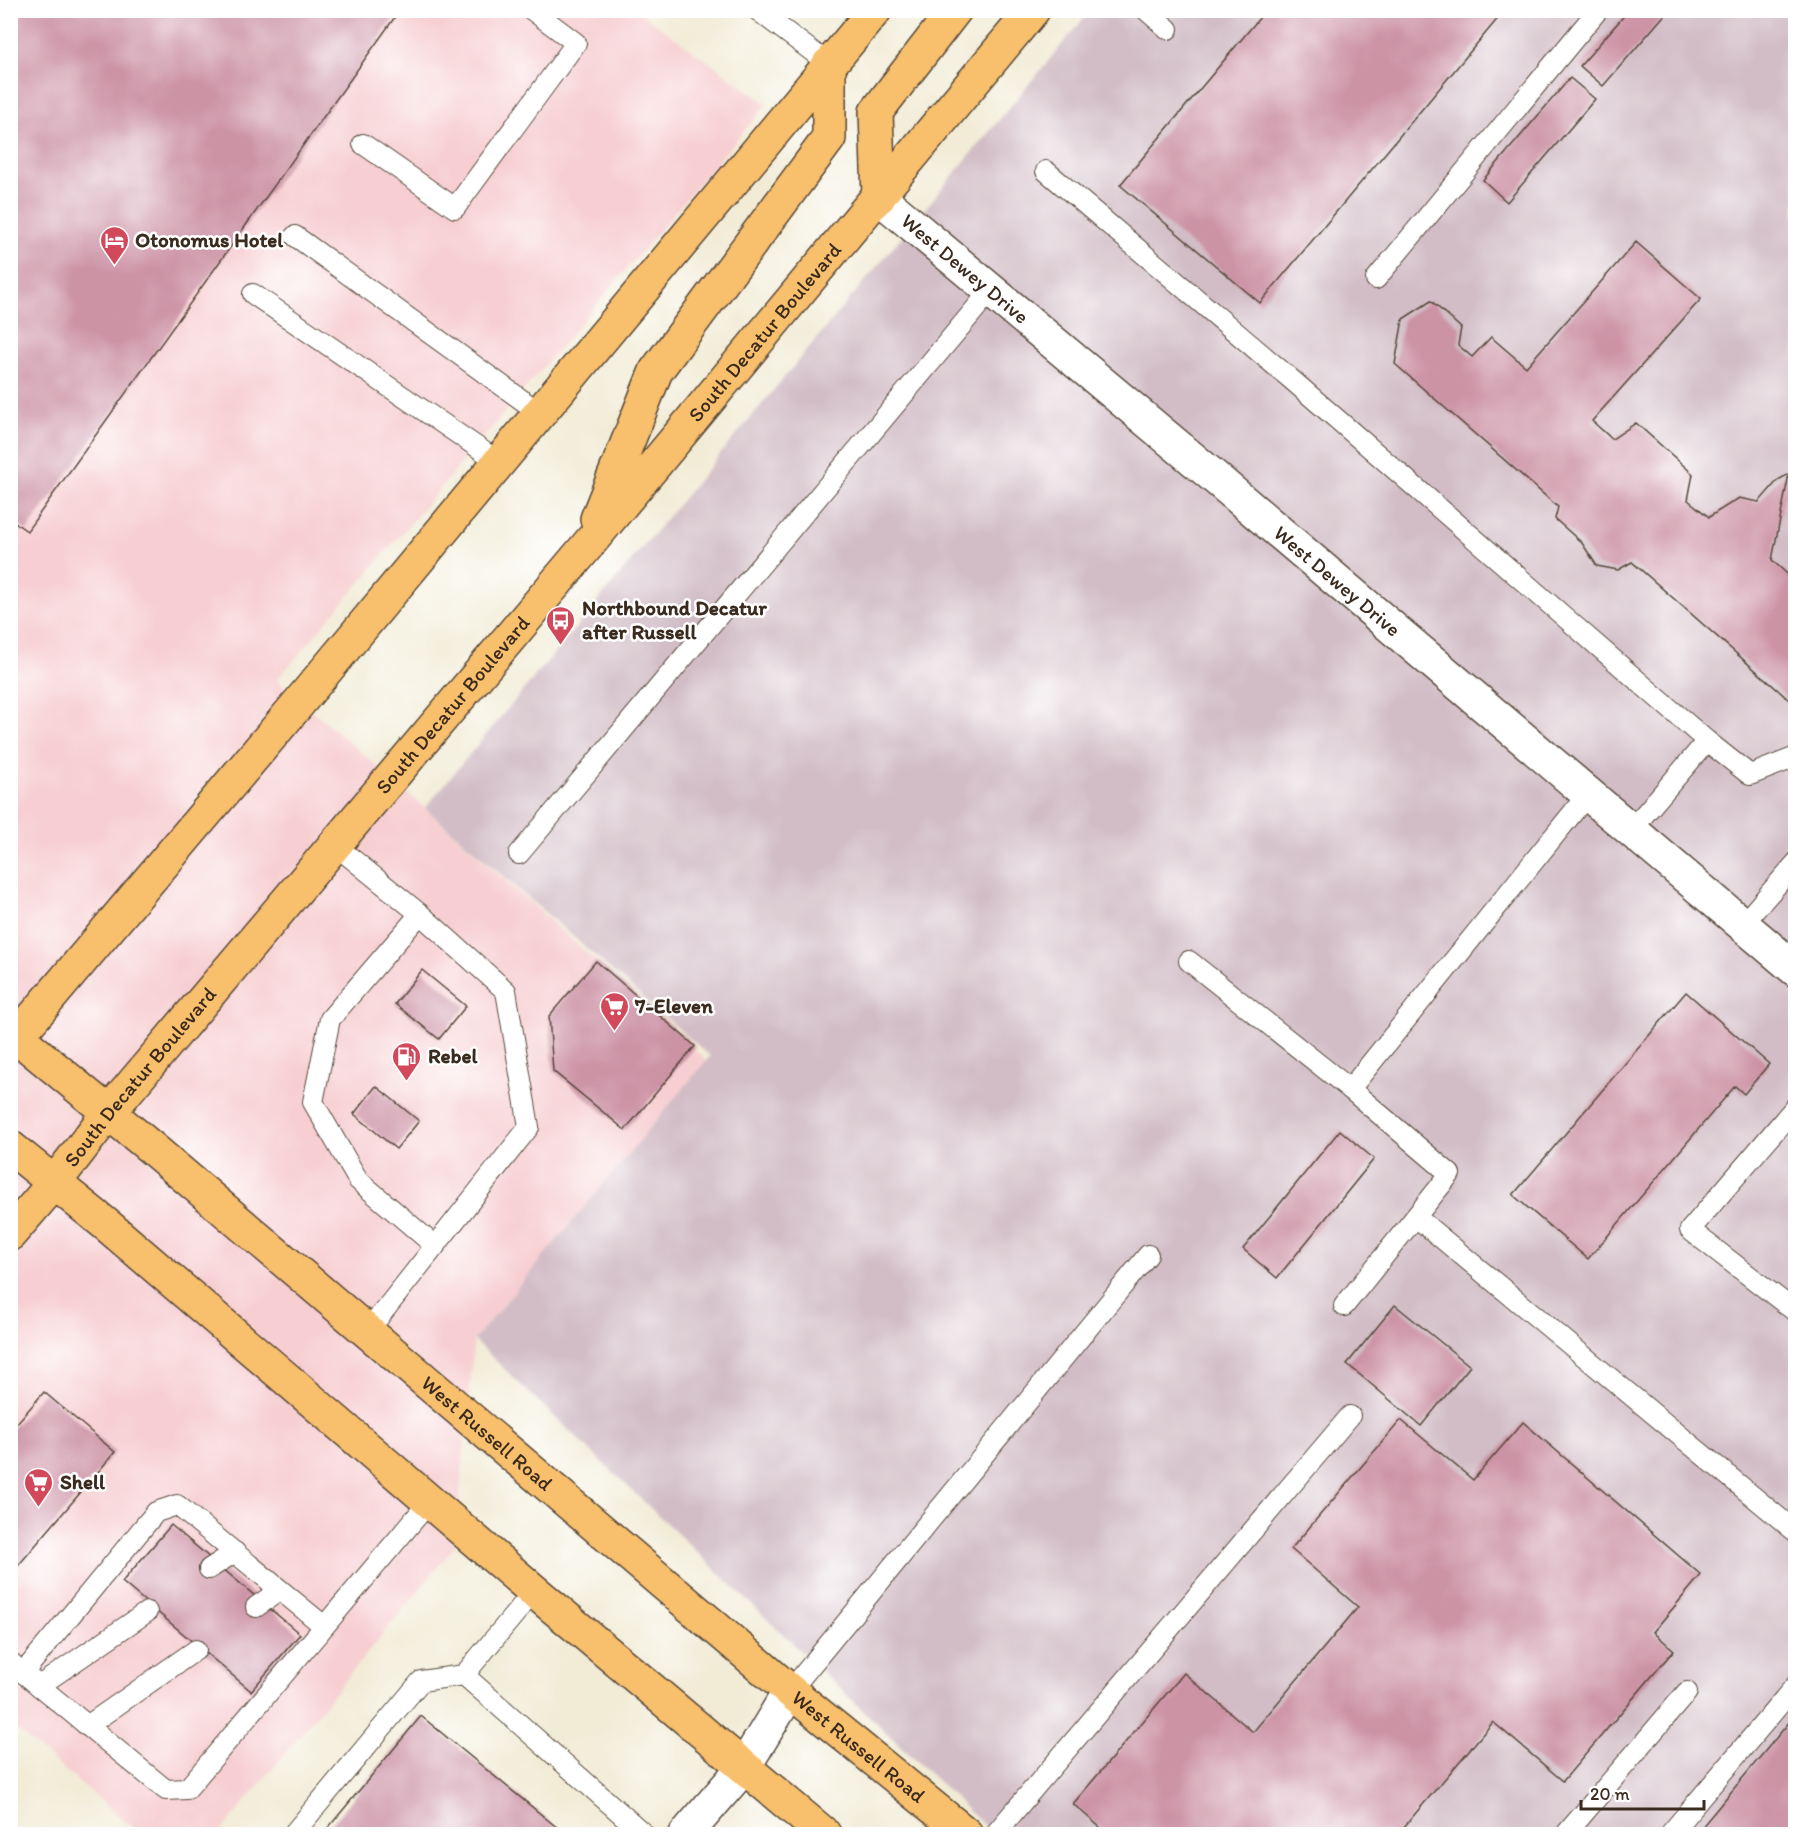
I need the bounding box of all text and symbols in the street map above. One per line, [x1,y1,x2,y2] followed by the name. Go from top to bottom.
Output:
[896,208,1034,329] street label: West Dewey Drive
[98,224,130,266] hotel icon: Otonomus Hotel
[135,227,284,252] place label: Otonomus Hotel
[683,237,846,427] street label: South Decatur Boulevard
[1269,520,1406,642] street label: West Dewey Drive
[582,595,768,644] place label: Northbound Decatur after Russell
[545,604,577,646] bus stop icon: Northbound Decatur after Russell
[370,610,535,799] street label: South Decatur Boulevard
[58,981,221,1171] street label: South Decatur Boulevard
[598,990,630,1032] supermarket icon: 7-Eleven
[634,993,713,1018] place label: 7-Eleven
[391,1040,423,1082] fuel station icon: Rebel
[428,1043,478,1068] place label: Rebel
[417,1370,558,1496] street label: West Russell Road
[23,1466,55,1508] supermarket icon: Shell
[60,1469,106,1494] place label: Shell
[787,1685,931,1808] street label: West Russell Road
[1581,1773,1704,1811] scale bar
[1590,1783,1630,1805] text: 20 m

